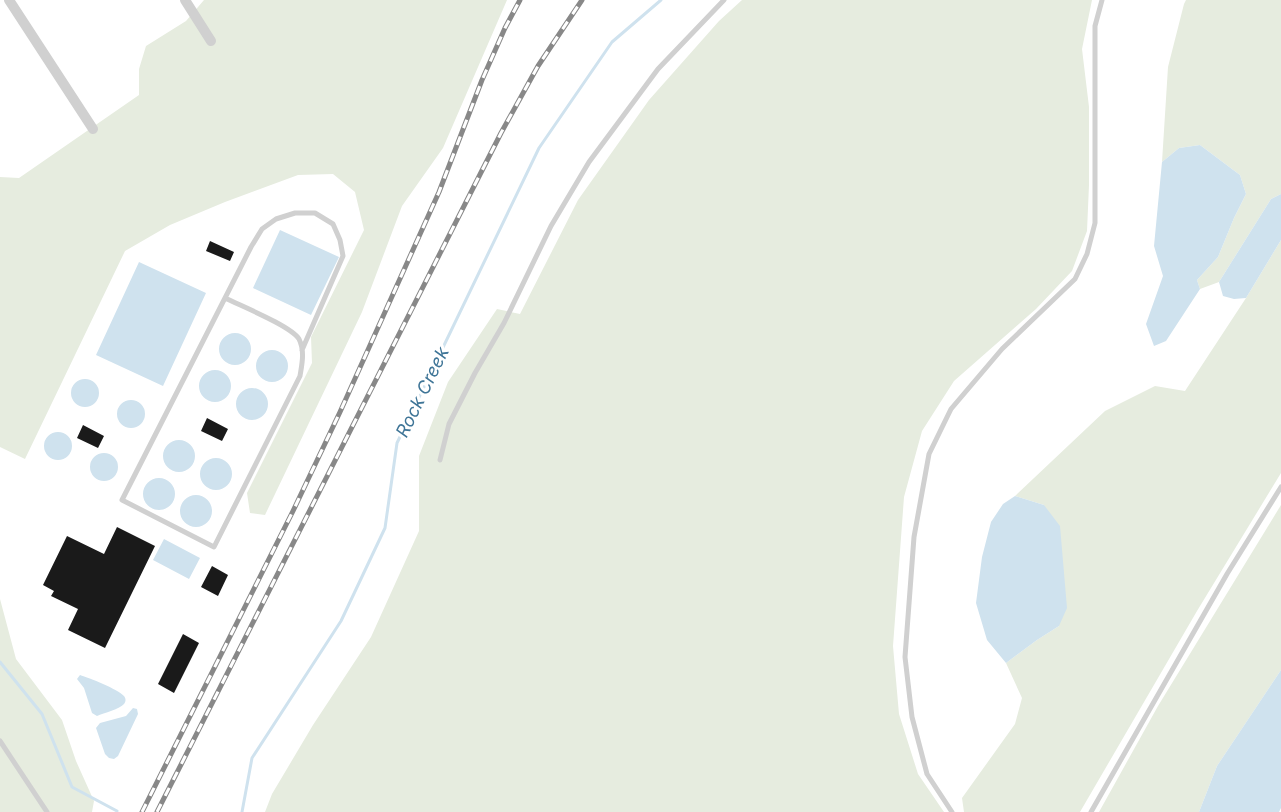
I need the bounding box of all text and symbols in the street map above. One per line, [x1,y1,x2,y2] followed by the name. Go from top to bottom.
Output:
[391,343,453,440] water label: Rock Creek

